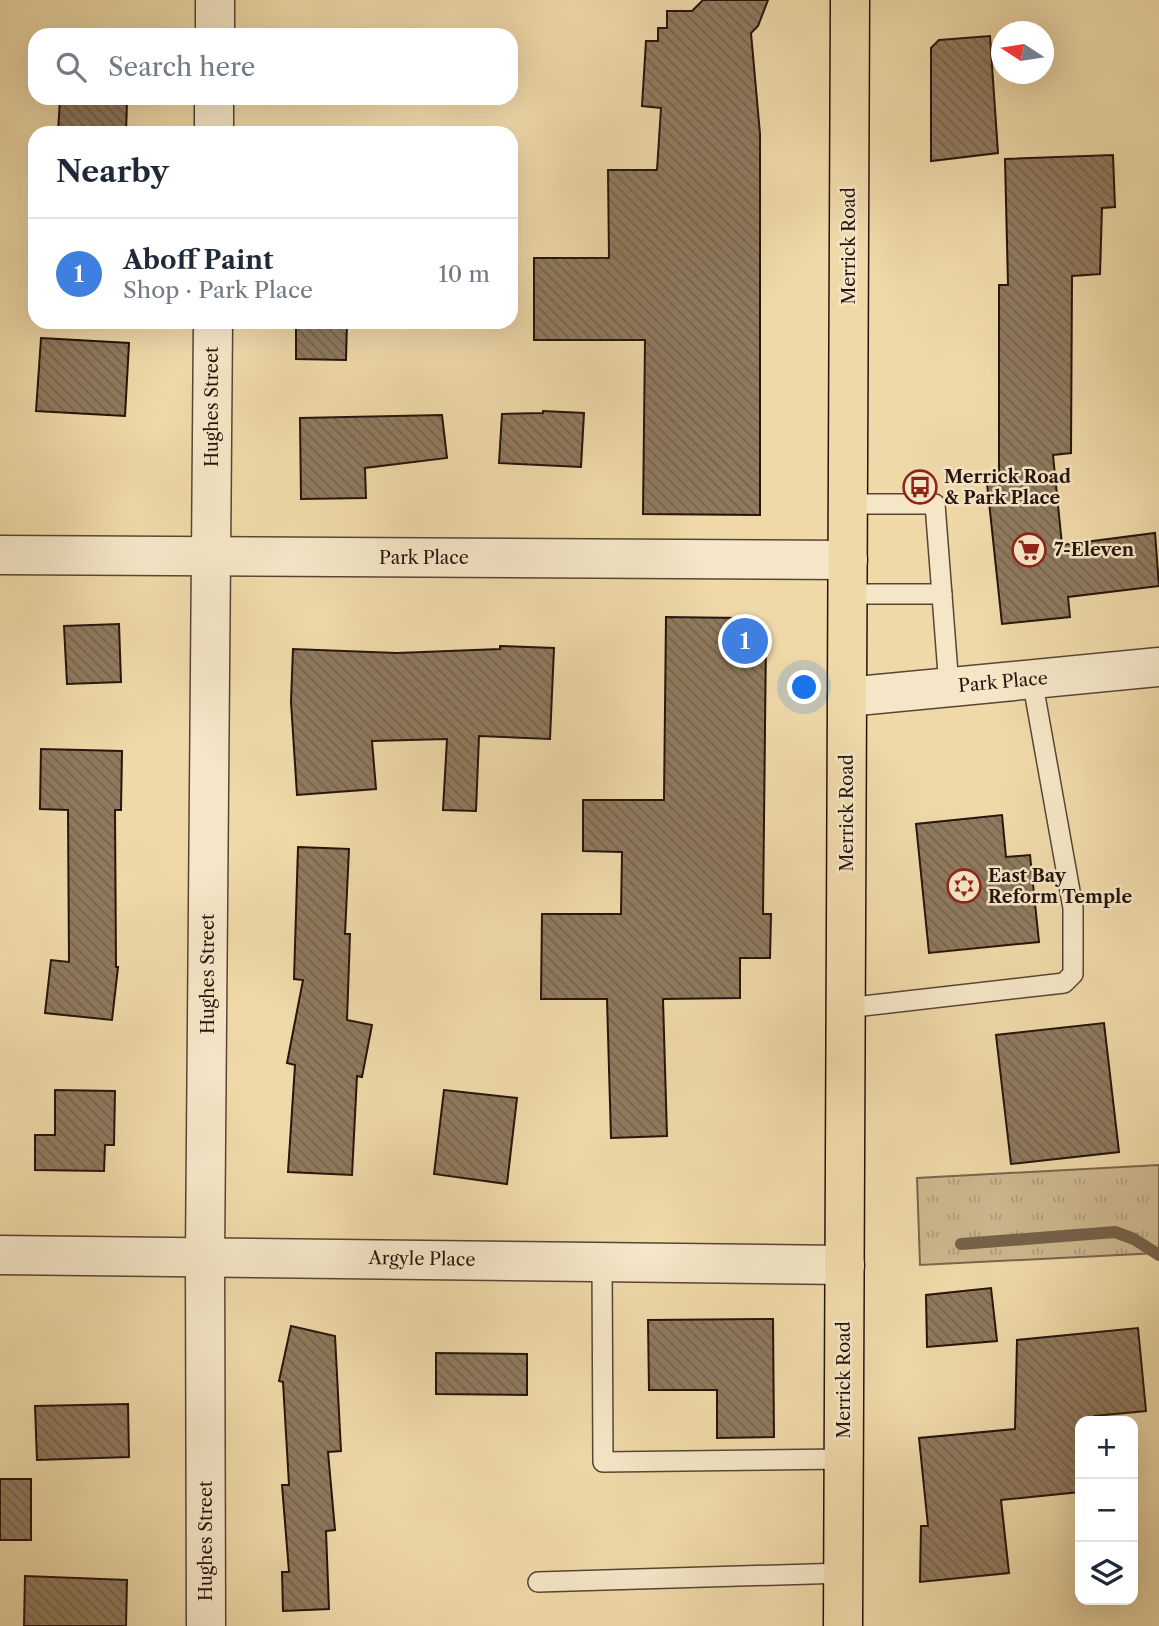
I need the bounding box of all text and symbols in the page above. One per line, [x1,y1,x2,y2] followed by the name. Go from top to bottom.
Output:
[991,21,1054,84] north arrow
[28,28,518,105] search box
[52,48,90,86] icon: search
[108,51,255,83] text: Search here
[56,153,169,190] text: Nearby
[838,187,860,305] street label: Merrick Road
[123,244,273,276] text: Aboff Paint
[74,260,84,288] text: 1
[438,260,490,288] text: 10 m
[123,276,313,304] text: Shop · Park Place
[201,346,223,467] street label: Hughes Street
[944,466,1071,509] place label: Merrick Road & Park Place
[901,468,939,506] bus stop icon: Merrick Road & Park Place
[1010,531,1048,569] supermarket icon: 7-Eleven
[1054,539,1135,561] place label: 7-Eleven
[379,547,469,569] street label: Park Place
[722,615,768,667] pin: 1
[957,667,1049,697] street label: Park Place
[787,670,821,704] your location
[836,754,858,872] street label: Merrick Road
[988,865,1132,908] place label: East Bay Reform Temple
[945,867,983,905] synagogue icon: East Bay Reform Temple
[197,913,219,1034] street label: Hughes Street
[367,1247,476,1271] street label: Argyle Place
[833,1321,855,1439] street label: Merrick Road
[1075,1416,1138,1605] map controls
[1075,1416,1138,1479] button: +
[1075,1479,1138,1542] button: −
[195,1480,217,1601] street label: Hughes Street
[1075,1542,1138,1605] button: layers

